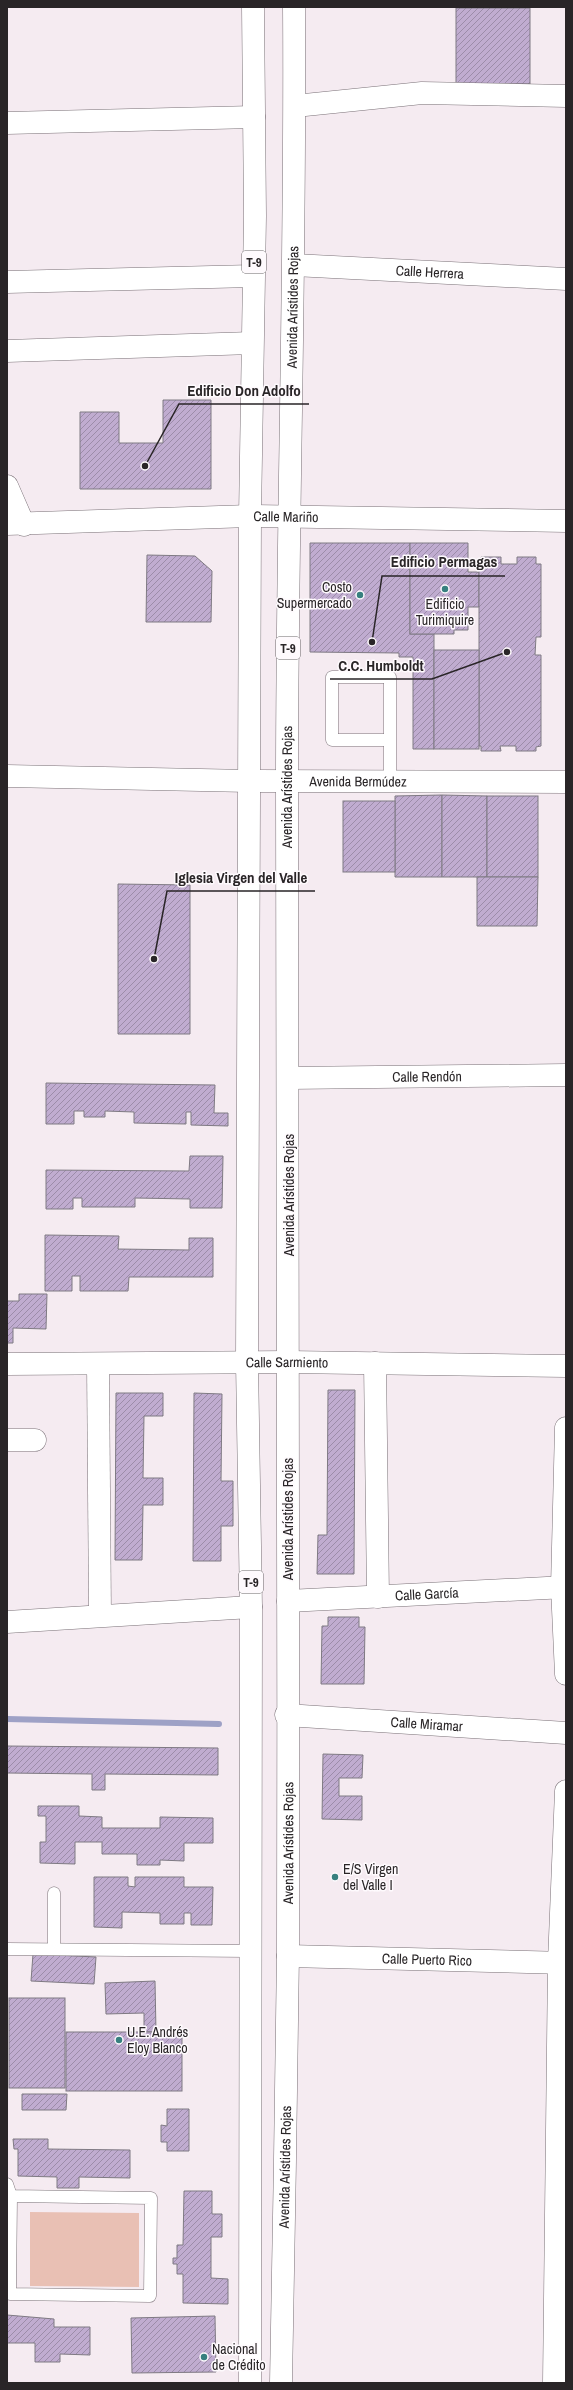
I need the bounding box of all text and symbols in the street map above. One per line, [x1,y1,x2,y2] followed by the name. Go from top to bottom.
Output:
[283,245,302,369] street label: Avenida Arístides Rojas
[242,251,266,273] road number: T-9
[395,261,465,283] street label: Calle Herrera
[179,377,309,404] callout: Edificio Don Adolfo
[187,380,301,401] text: Edificio Don Adolfo
[253,507,319,526] street label: Calle Mariño
[382,549,505,576] callout: Edificio Permagas
[391,551,497,572] text: Edificio Permagas
[277,578,352,612] place label: Costo Supermercado
[440,584,450,594] marker: Edificio Turimiquire
[355,590,365,600] marker: Costo Supermercado
[416,595,474,629] place label: Edificio Turimiquire
[276,637,300,659] road number: T-9
[330,652,432,679] callout: C.C. Humboldt
[338,655,424,676] text: C.C. Humboldt
[278,725,296,849] street label: Avenida Arístides Rojas
[308,772,407,790] street label: Avenida Bermúdez
[167,864,315,891] callout: Iglesia Virgen del Valle
[175,867,307,888] text: Iglesia Virgen del Valle
[392,1067,462,1086] street label: Calle Rendón
[280,1134,298,1257] street label: Avenida Arístides Rojas
[246,1353,328,1372] street label: Calle Sarmiento
[279,1458,297,1581] street label: Avenida Arístides Rojas
[239,1571,263,1593] road number: T-9
[394,1583,460,1605] street label: Calle García
[390,1713,463,1735] street label: Calle Miramar
[279,1782,297,1905] street label: Avenida Arístides Rojas
[343,1860,398,1894] place label: E/S Virgen del Valle I
[330,1872,340,1882] marker: E/S Virgen del Valle I
[382,1949,472,1970] street label: Calle Puerto Rico
[127,2023,189,2057] place label: U.E. Andrés Eloy Blanco
[114,2035,124,2045] marker: U.E. Andrés Eloy Blanco
[275,2105,295,2230] street label: Avenida Arístides Rojas
[212,2340,266,2374] place label: Nacional de Crédito
[199,2352,209,2362] marker: Nacional de Crédito

